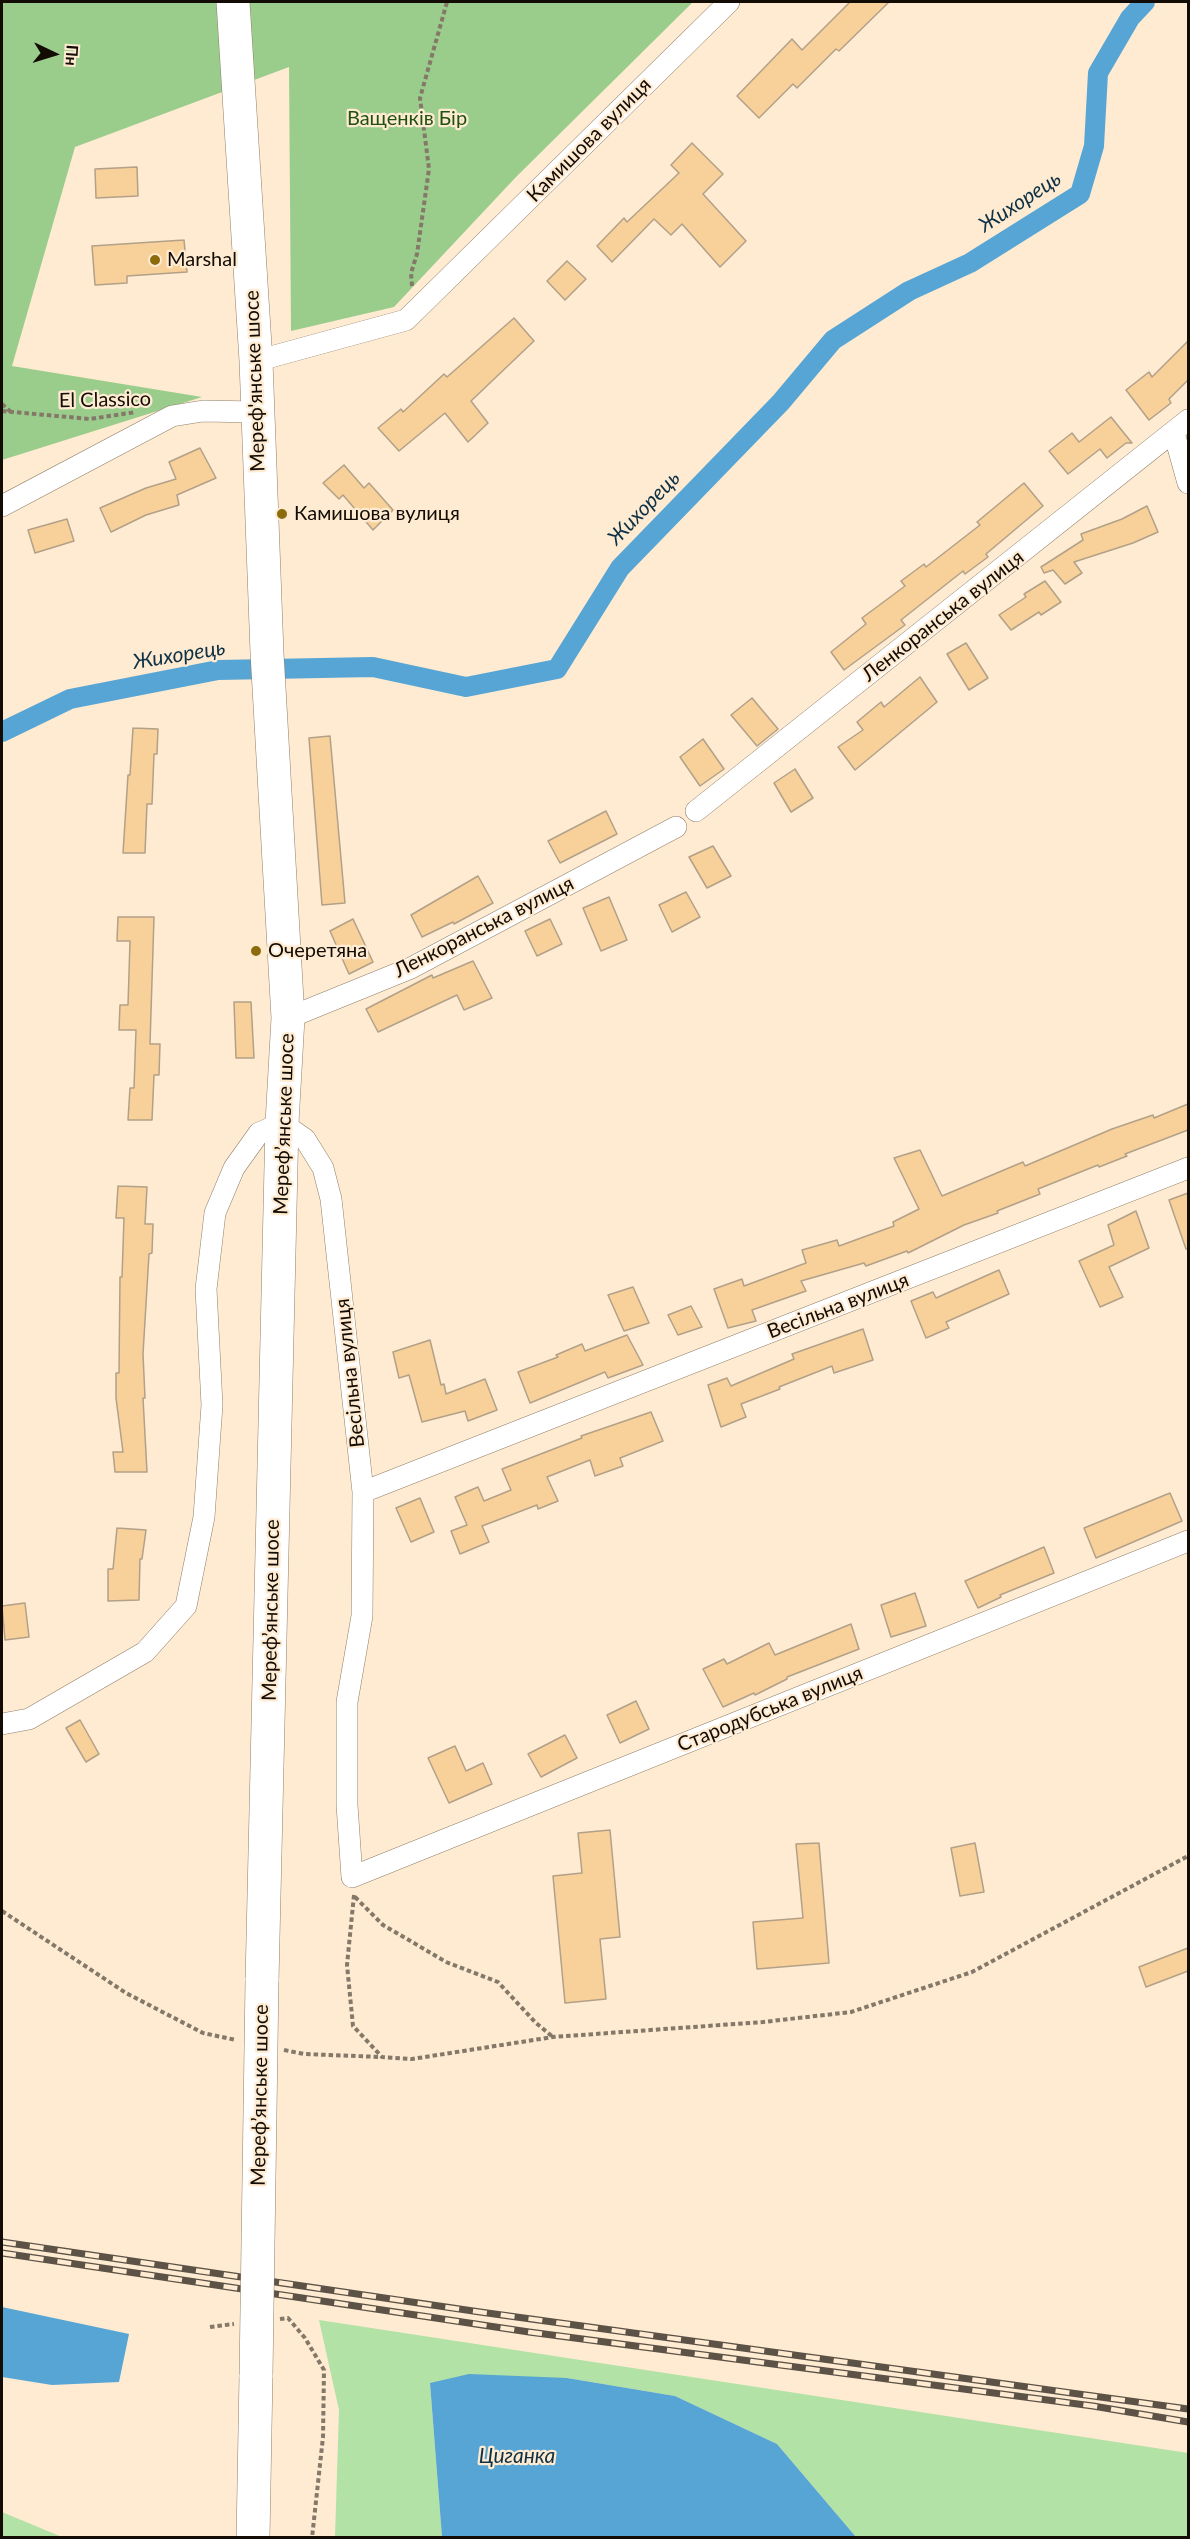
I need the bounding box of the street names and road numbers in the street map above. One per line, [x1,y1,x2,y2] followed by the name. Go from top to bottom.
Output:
[522,73,656,207] street label: Камишова вулиця
[240,290,270,472] street label: Мереф'янське шосе
[59,387,151,413] street label: El Classico
[857,545,1029,687] street label: Ленкоранська вулиця
[390,871,578,983] street label: Ленкоранська вулиця
[269,1033,299,1215] street label: Мереф’янське шосе
[764,1268,912,1344] street label: Весільна вулиця
[330,1297,370,1449] street label: Весільна вулиця
[257,1519,285,1701] street label: Мереф’янське шосе
[674,1661,866,1757] street label: Стародубська вулиця
[246,2004,274,2186] street label: Мереф’янське шосе

